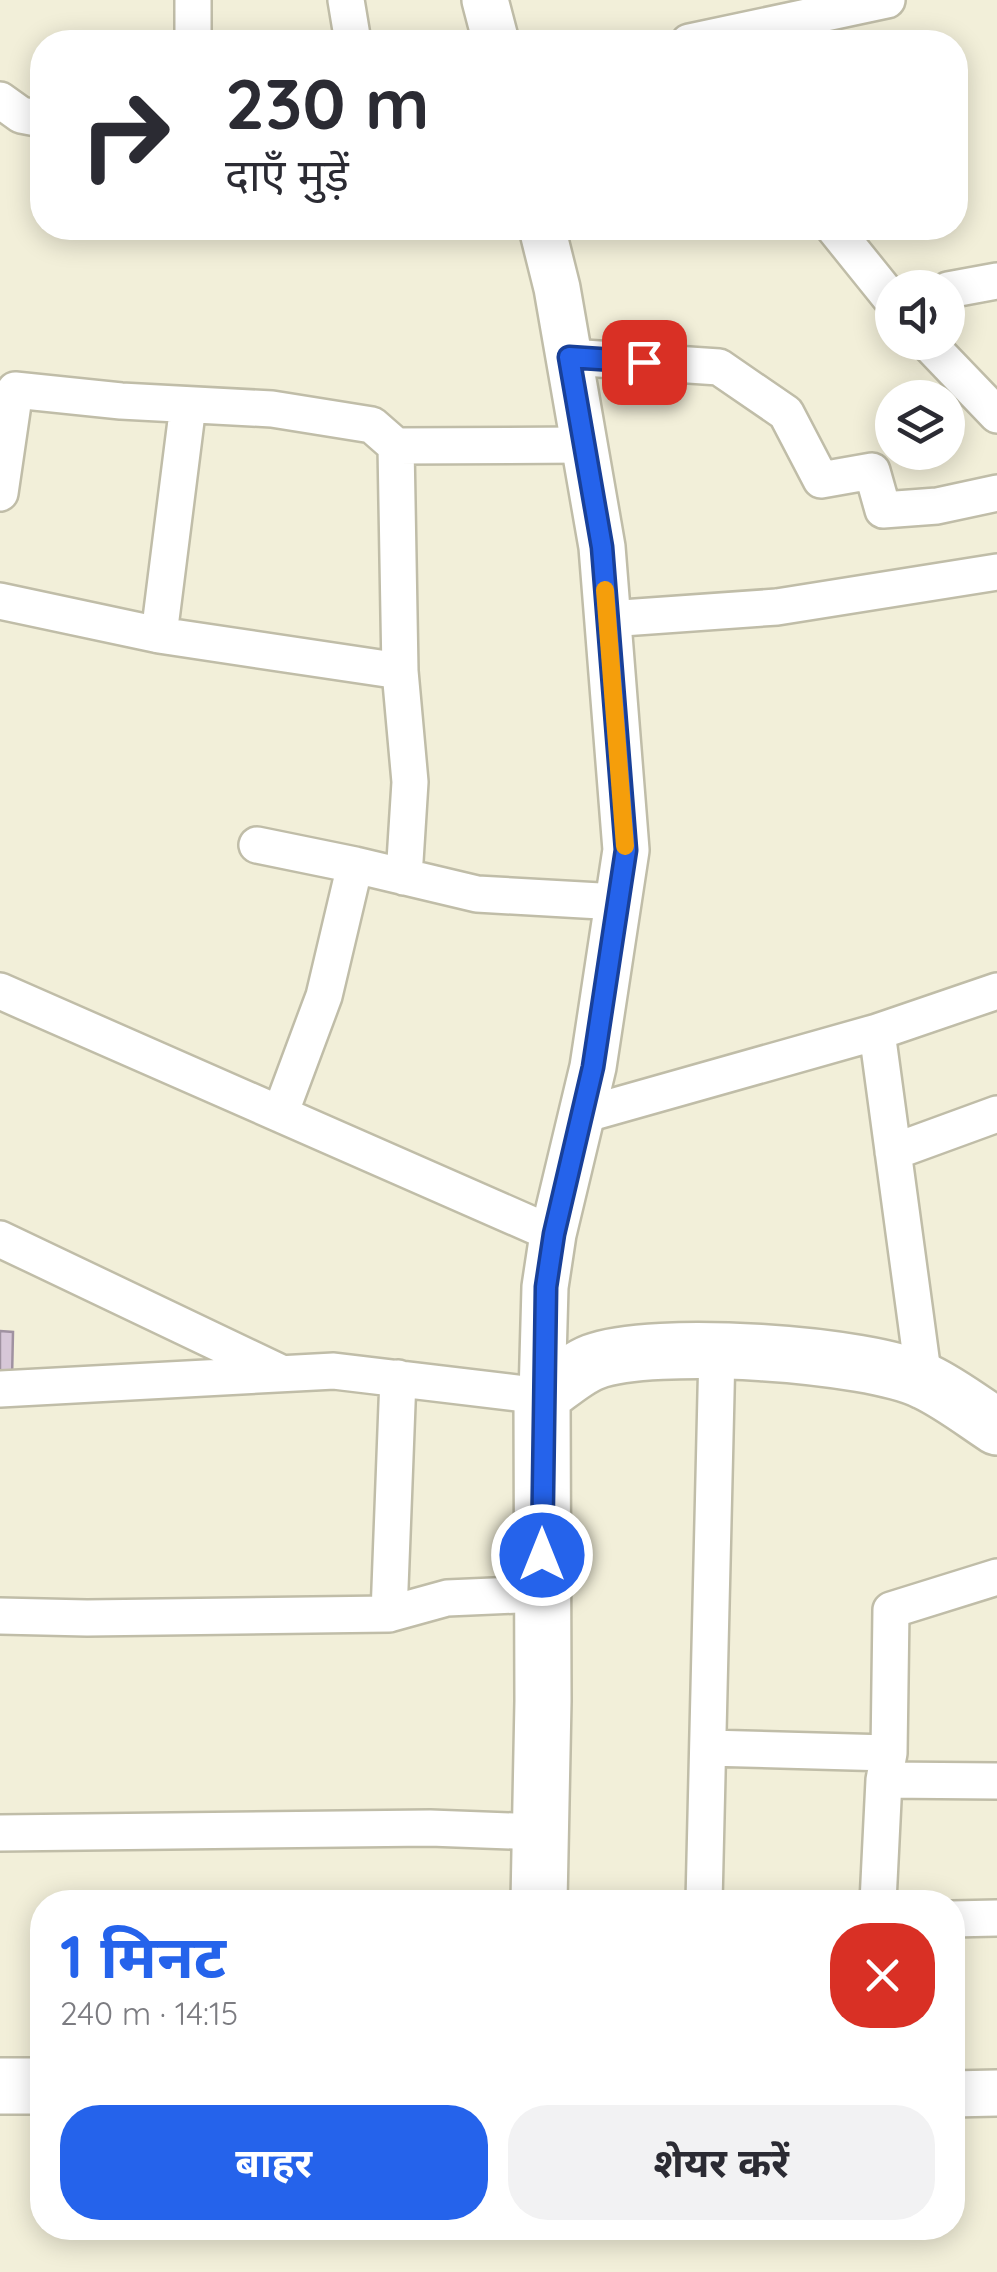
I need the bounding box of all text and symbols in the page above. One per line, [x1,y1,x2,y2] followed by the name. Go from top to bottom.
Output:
[225,59,430,147] text: 230 m
[60,70,190,200] icon: right
[225,146,349,202] text: दाएँ मुड़ें
[875,270,965,470] map controls
[875,270,965,360] button: sound
[602,320,687,405] pin
[617,335,672,390] icon: arrive
[875,380,965,470] button: layers
[490,1503,594,1607] position arrow
[60,1918,226,1993] text: 1 मिनट
[830,1923,935,2028] button: close
[60,1993,238,2033] text: 240 m · 14:15
[60,2105,488,2220] button: बाहर
[508,2105,935,2220] button: शेयर करें

